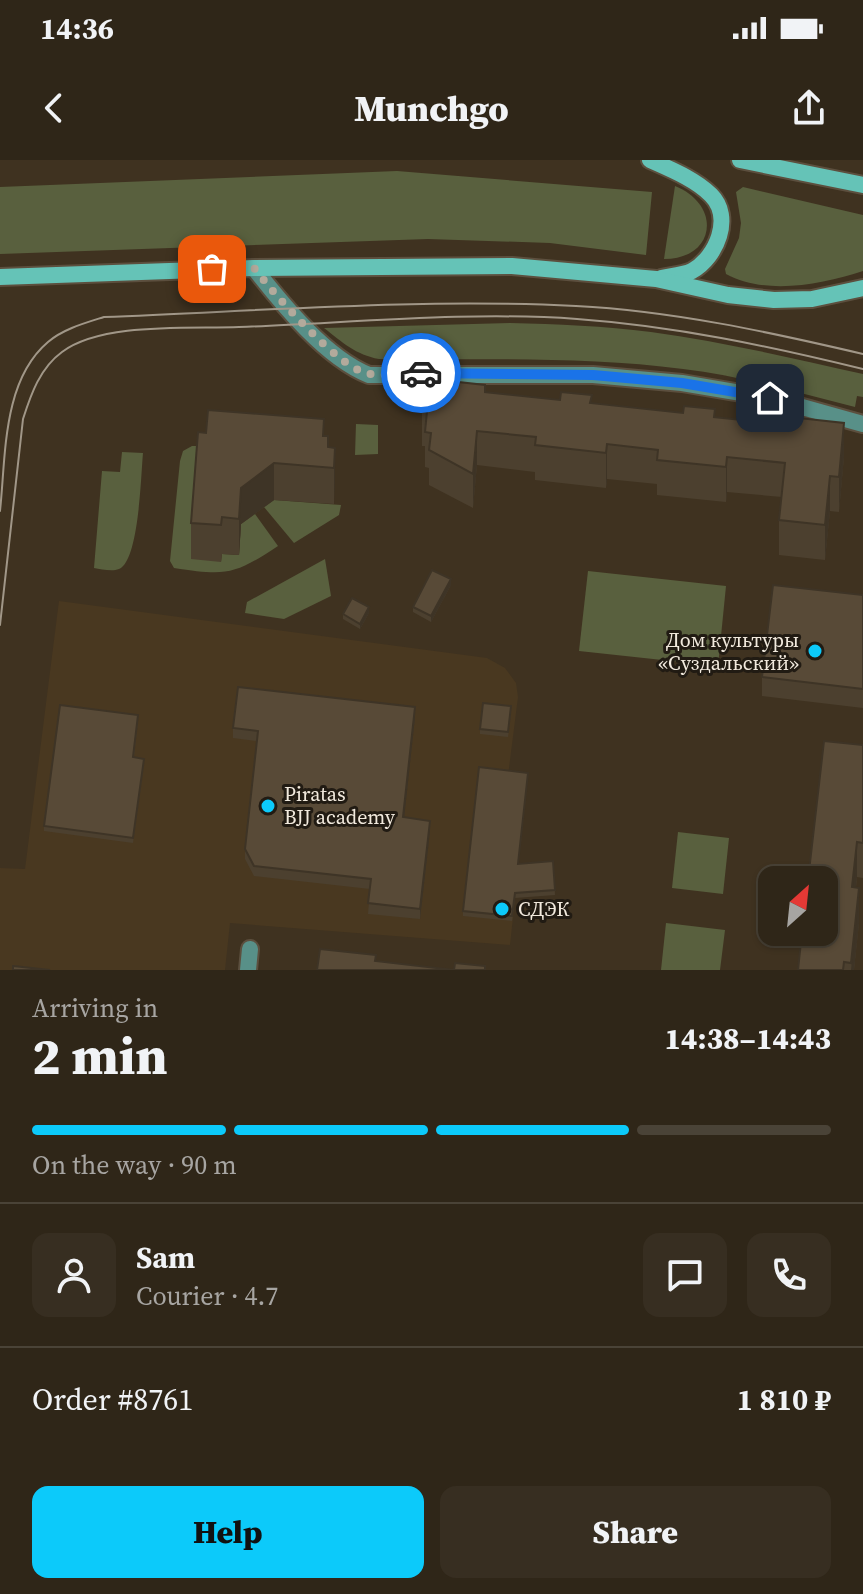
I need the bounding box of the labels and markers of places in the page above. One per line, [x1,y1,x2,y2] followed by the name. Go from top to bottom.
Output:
[178,235,246,303] pin
[736,364,804,432] pin
[658,626,799,677] place label: Дом культуры «Суздальский»
[806,642,824,660] marker: Дом культуры «Суздальский»
[284,780,396,831] place label: Piratas BJJ academy
[259,797,277,815] marker: Piratas BJJ academy
[518,895,570,923] place label: СДЭК
[493,900,511,918] marker: СДЭК

